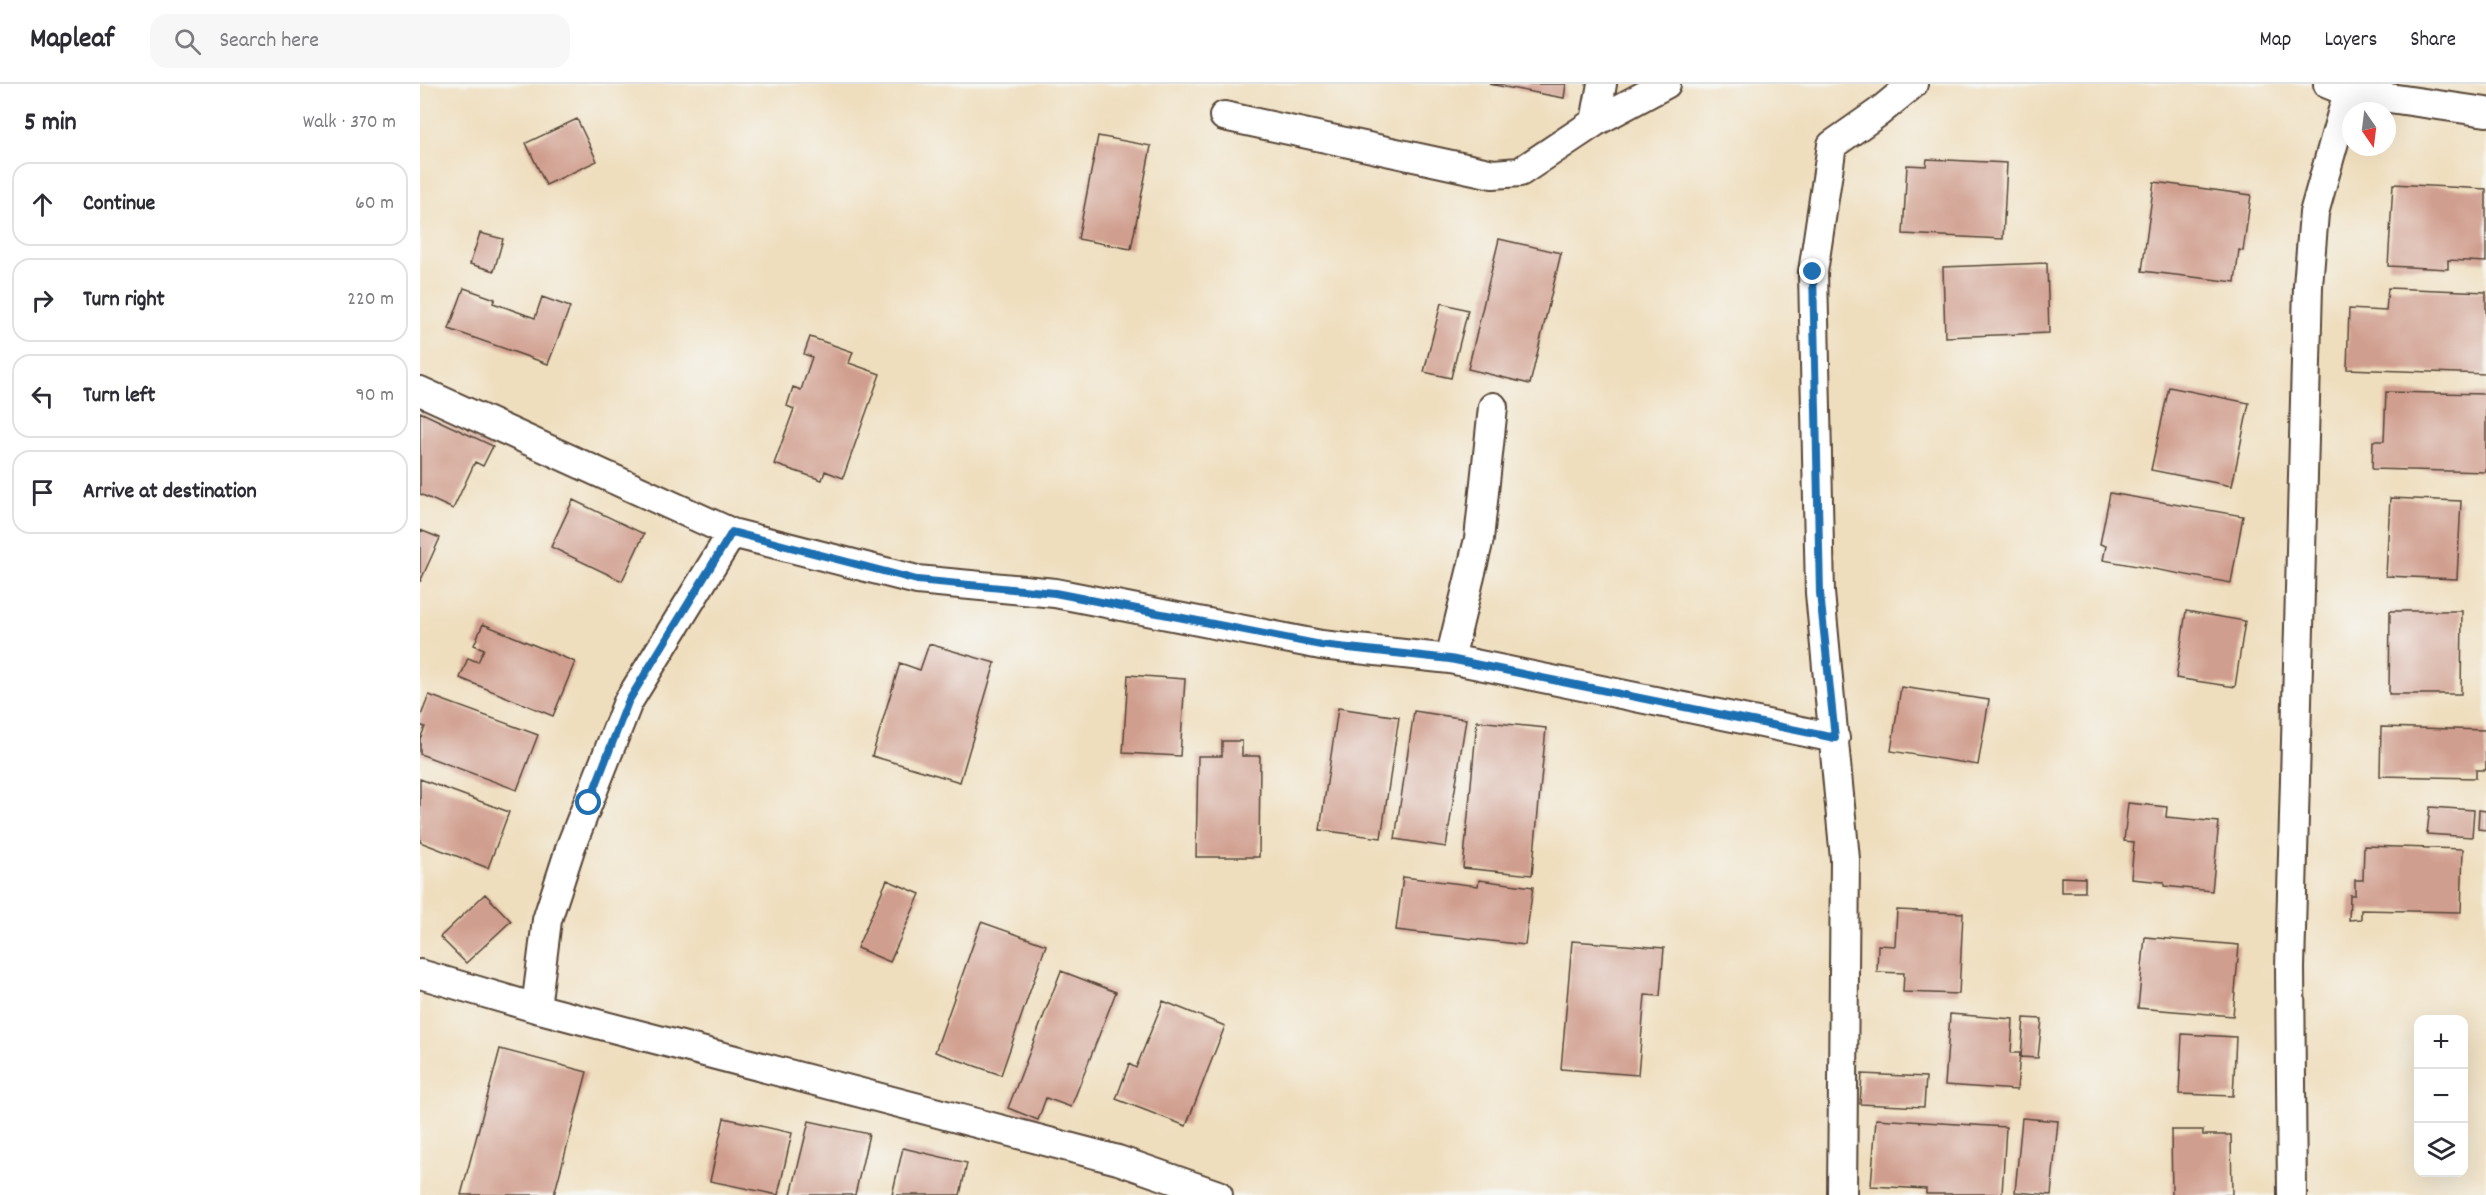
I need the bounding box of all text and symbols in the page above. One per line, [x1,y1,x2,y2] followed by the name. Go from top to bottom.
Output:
[150,14,570,68] search box
[30,21,114,61] text: Mapleaf
[171,25,204,58] icon: search
[219,26,319,57] text: Search here
[2260,26,2291,56] text: Map
[2324,26,2377,56] text: Layers
[2410,26,2456,56] text: Share
[2342,102,2396,156] north arrow
[24,105,77,142] text: 5 min
[303,109,396,137] text: Walk · 370 m
[26,188,59,221] icon: ahead
[83,189,155,220] text: Continue
[355,190,394,218] text: 60 m
[1799,258,1825,284] route end
[26,284,59,317] icon: right
[83,285,165,316] text: Turn right
[347,286,394,314] text: 220 m
[26,380,59,413] icon: left
[83,381,155,412] text: Turn left
[356,382,394,410] text: 90 m
[26,476,59,509] icon: arrive
[83,477,257,508] text: Arrive at destination
[575,789,601,815] route start
[2414,1015,2468,1177] map controls
[2414,1015,2468,1069] button: +
[2414,1069,2468,1123] button: −
[2414,1123,2468,1177] button: layers

